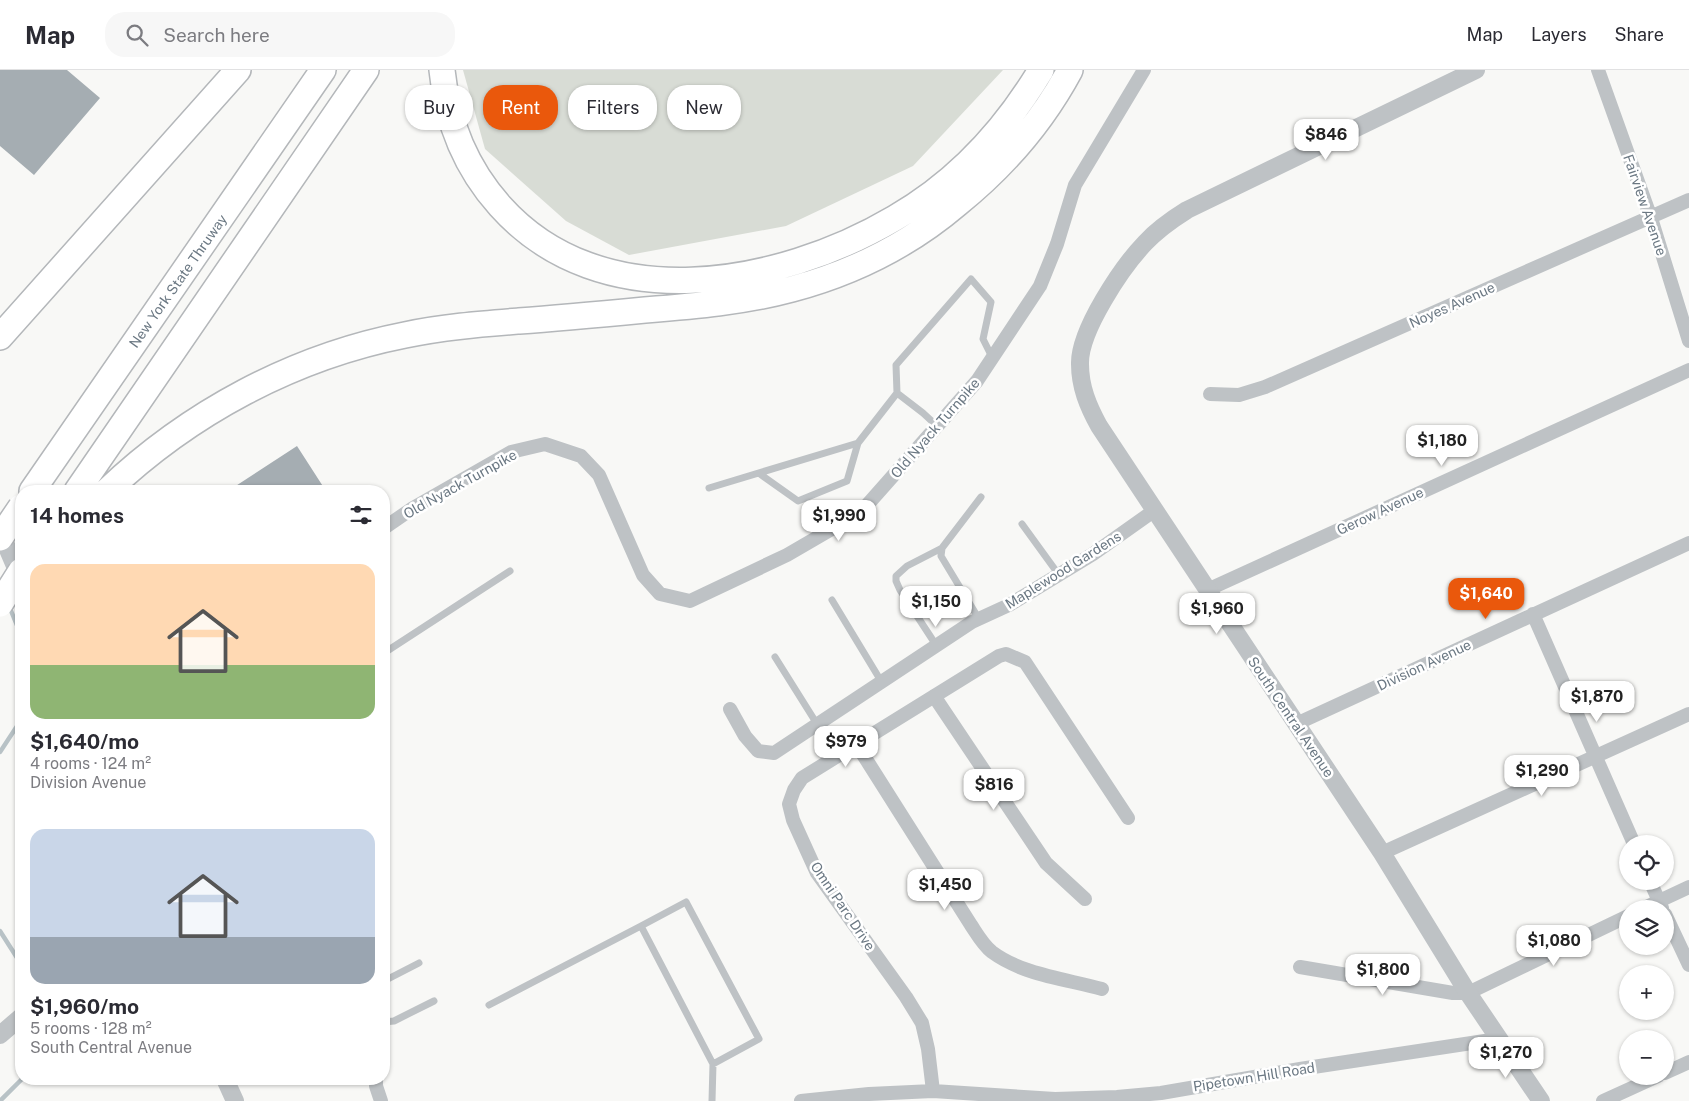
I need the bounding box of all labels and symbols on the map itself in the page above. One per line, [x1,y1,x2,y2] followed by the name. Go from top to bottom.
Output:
[1296,118,1356,161] pin: $846
[1620,152,1670,258] street label: Fairview Avenue
[126,211,230,351] street label: New York State Thruway
[1407,279,1497,331] street label: Noyes Avenue
[887,375,983,481] street label: Old Nyack Turnpike
[1401,424,1483,467] pin: $1,180
[401,446,519,522] street label: Old Nyack Turnpike
[1334,484,1426,538] street label: Gerow Avenue
[798,500,880,542] pin: $1,990
[1002,528,1124,612] street label: Maplewood Gardens
[1445,578,1527,620] pin: $1,640
[895,586,977,628] pin: $1,150
[1176,592,1258,635] pin: $1,960
[1375,636,1474,694] street label: Division Avenue
[1245,654,1337,780] street label: South Central Avenue
[1556,680,1638,723] pin: $1,870
[816,726,876,768] pin: $979
[1501,754,1583,797] pin: $1,290
[964,768,1024,811] pin: $816
[807,859,879,953] street label: Omni Parc Drive
[904,868,986,911] pin: $1,450
[1513,924,1595,967] pin: $1,080
[1342,954,1424,996] pin: $1,800
[1465,1036,1547,1079] pin: $1,270
[1192,1059,1316,1095] street label: Pipetown Hill Road

